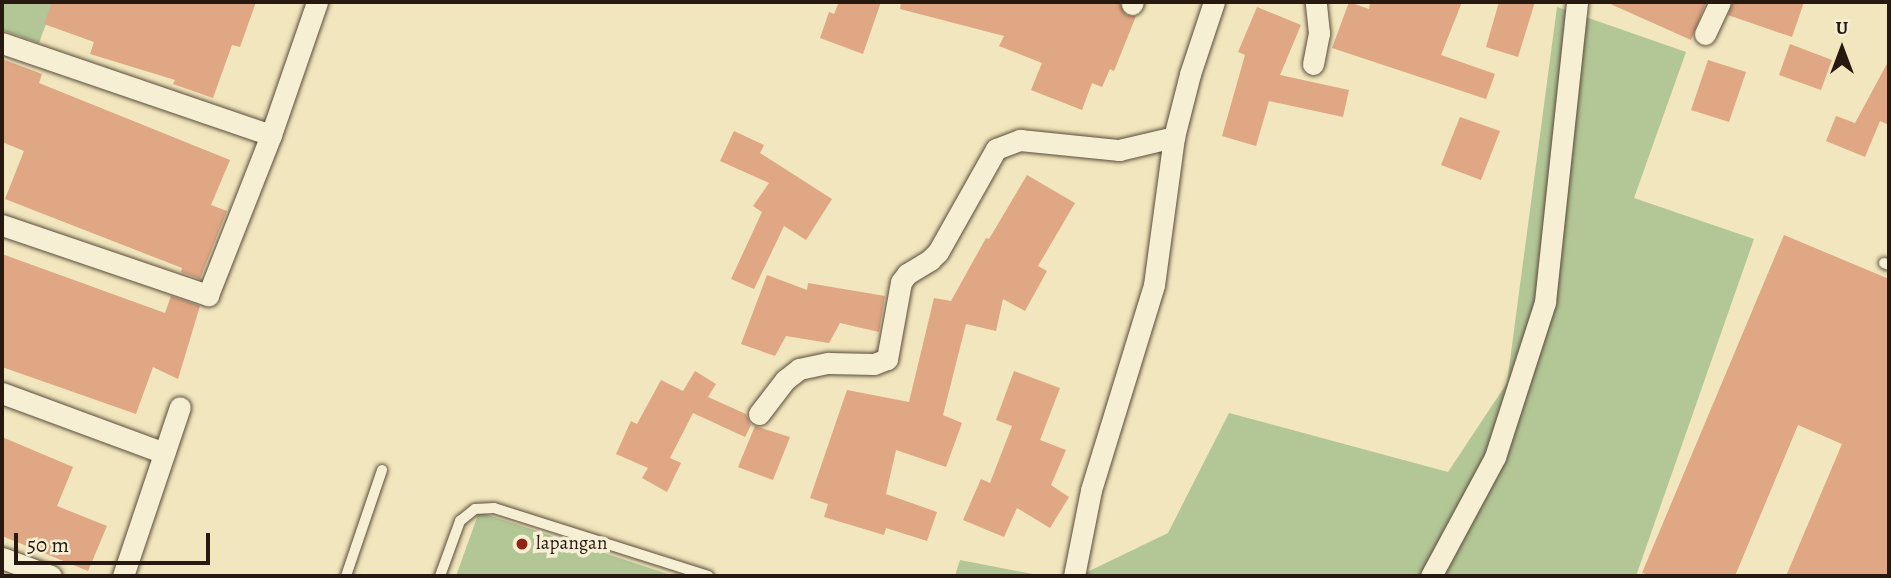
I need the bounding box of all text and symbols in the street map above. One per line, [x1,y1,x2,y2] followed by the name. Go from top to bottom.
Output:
[1807,14,1877,84] north arrow
[1836,15,1848,41] text: U
[18,518,214,562] scale bar
[27,531,69,559] text: 50 m
[536,533,607,555] place label: lapangan
[514,536,530,552] marker: lapangan

